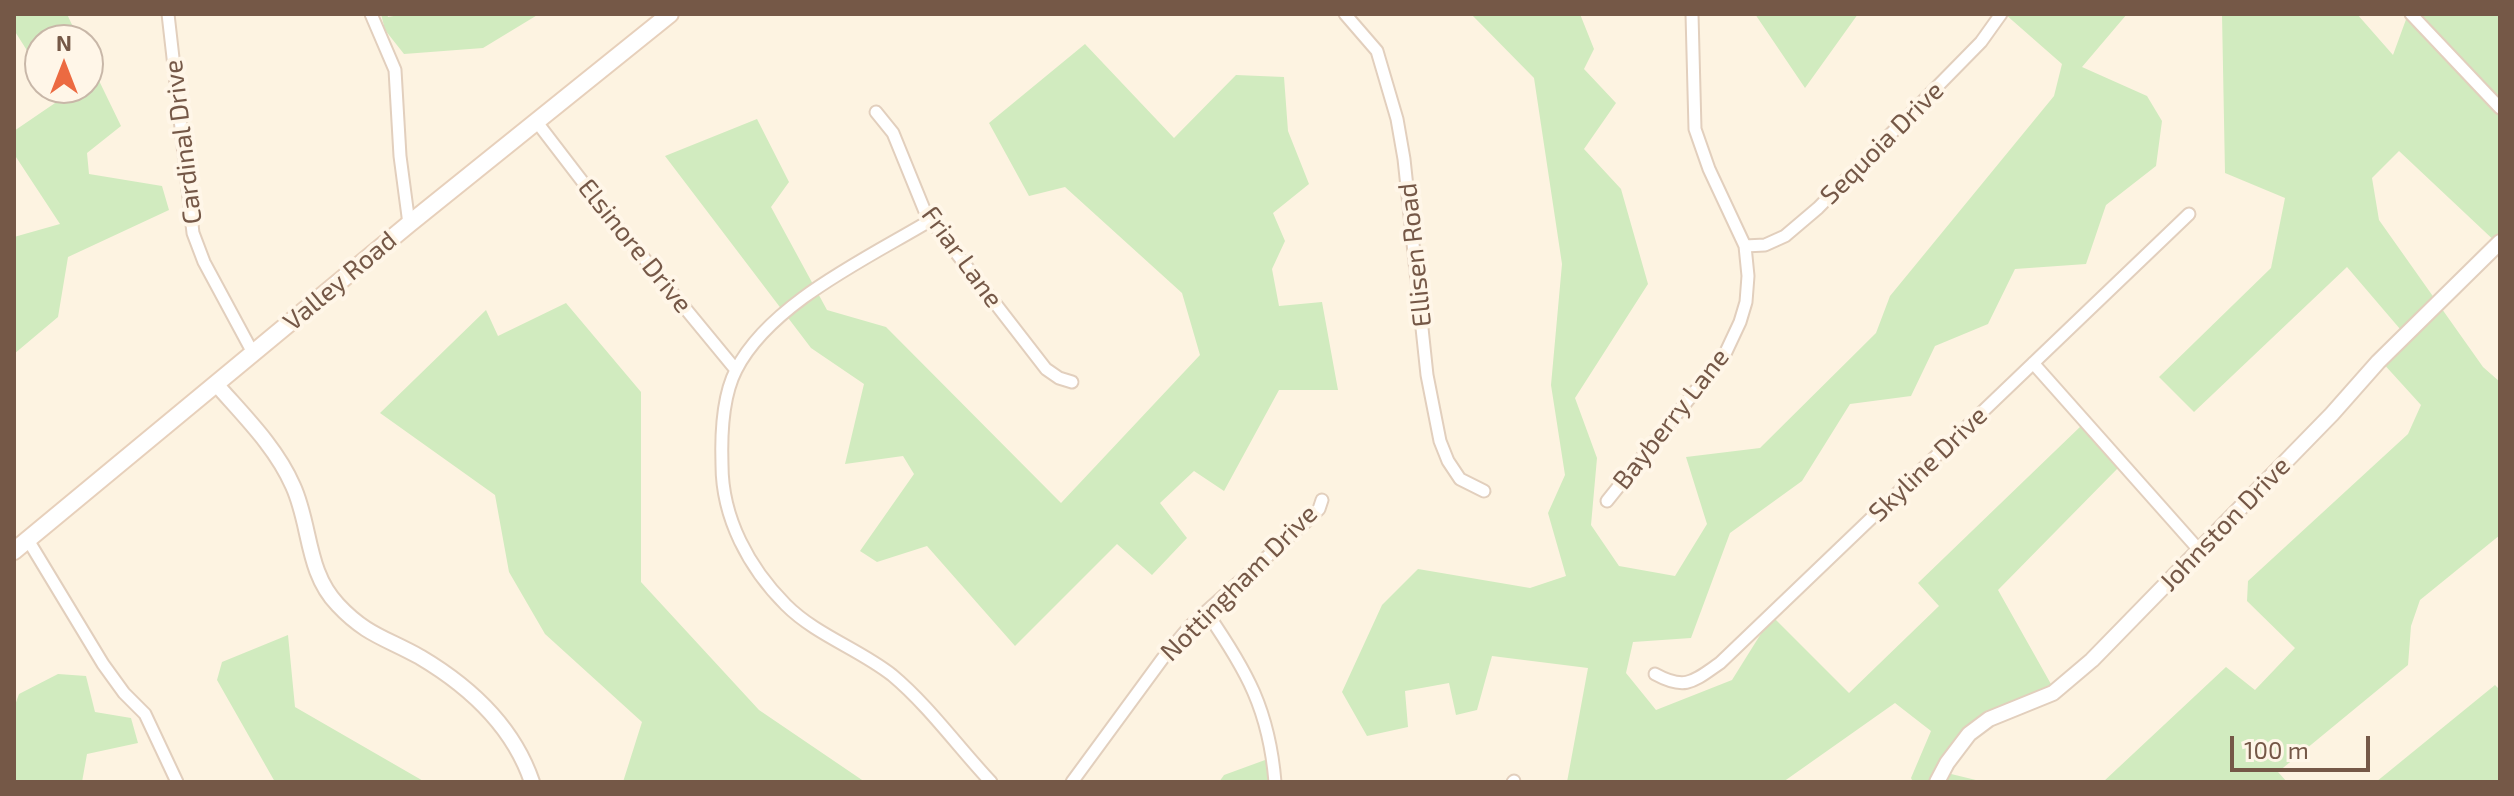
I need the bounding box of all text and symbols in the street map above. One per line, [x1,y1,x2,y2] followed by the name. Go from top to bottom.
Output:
[24,24,104,104] north arrow
[56,29,72,55] text: N
[157,58,209,226] street label: Cardinal Drive
[1814,75,1950,211] street label: Sequoia Drive
[571,173,699,319] street label: Elsinore Drive
[1392,182,1438,328] street label: Ellisen Road
[915,200,1009,314] street label: Friar Lane
[277,225,403,337] street label: Valley Road
[1606,342,1736,496] street label: Bayberry Lane
[1862,400,1994,528] street label: Skyline Drive
[2153,450,2297,598] street label: Johnston Drive
[1154,498,1324,668] street label: Nottingham Drive
[2234,720,2374,770] scale bar
[2244,735,2309,764] text: 100 m

